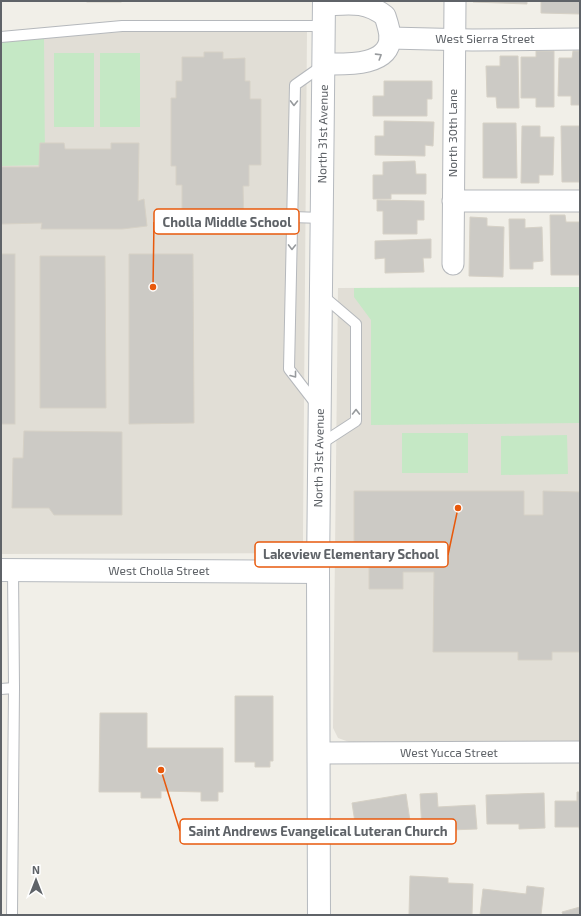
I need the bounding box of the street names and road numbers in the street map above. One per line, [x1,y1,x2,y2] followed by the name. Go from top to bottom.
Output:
[435,31,535,45] street label: West Sierra Street
[314,84,330,184] street label: North 31st Avenue
[445,89,459,177] street label: North 30th Lane
[310,408,326,508] street label: North 31st Avenue
[108,563,210,577] street label: West Cholla Street
[400,745,498,759] street label: West Yucca Street

